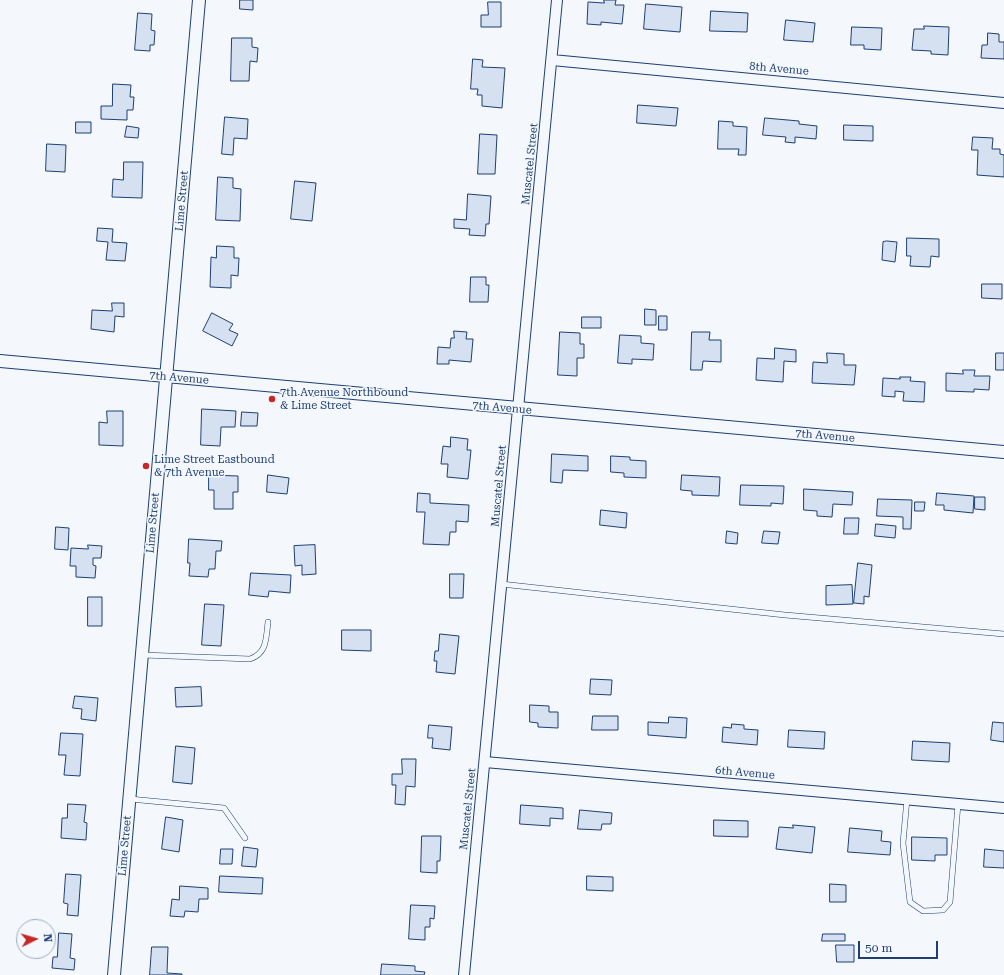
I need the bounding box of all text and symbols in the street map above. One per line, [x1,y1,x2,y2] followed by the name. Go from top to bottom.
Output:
[749,60,809,78] street label: 8th Avenue
[519,122,541,206] street label: Muscatel Street
[173,170,191,232] street label: Lime Street
[149,369,209,387] street label: 7th Avenue
[280,386,408,412] place label: 7th Avenue Northbound & Lime Street
[267,394,277,404] marker: 7th Avenue Northbound & Lime Street
[472,399,532,417] street label: 7th Avenue
[795,427,855,445] street label: 7th Avenue
[489,445,509,527] street label: Muscatel Street
[154,453,275,479] place label: Lime Street Eastbound & 7th Avenue
[141,461,151,471] marker: Lime Street Eastbound & 7th Avenue
[144,492,162,554] street label: Lime Street
[715,764,775,782] street label: 6th Avenue
[457,767,479,851] street label: Muscatel Street
[116,815,134,877] street label: Lime Street
[16,919,56,959] north arrow
[41,933,54,943] text: N
[860,933,940,959] scale bar
[865,941,892,955] text: 50 m

